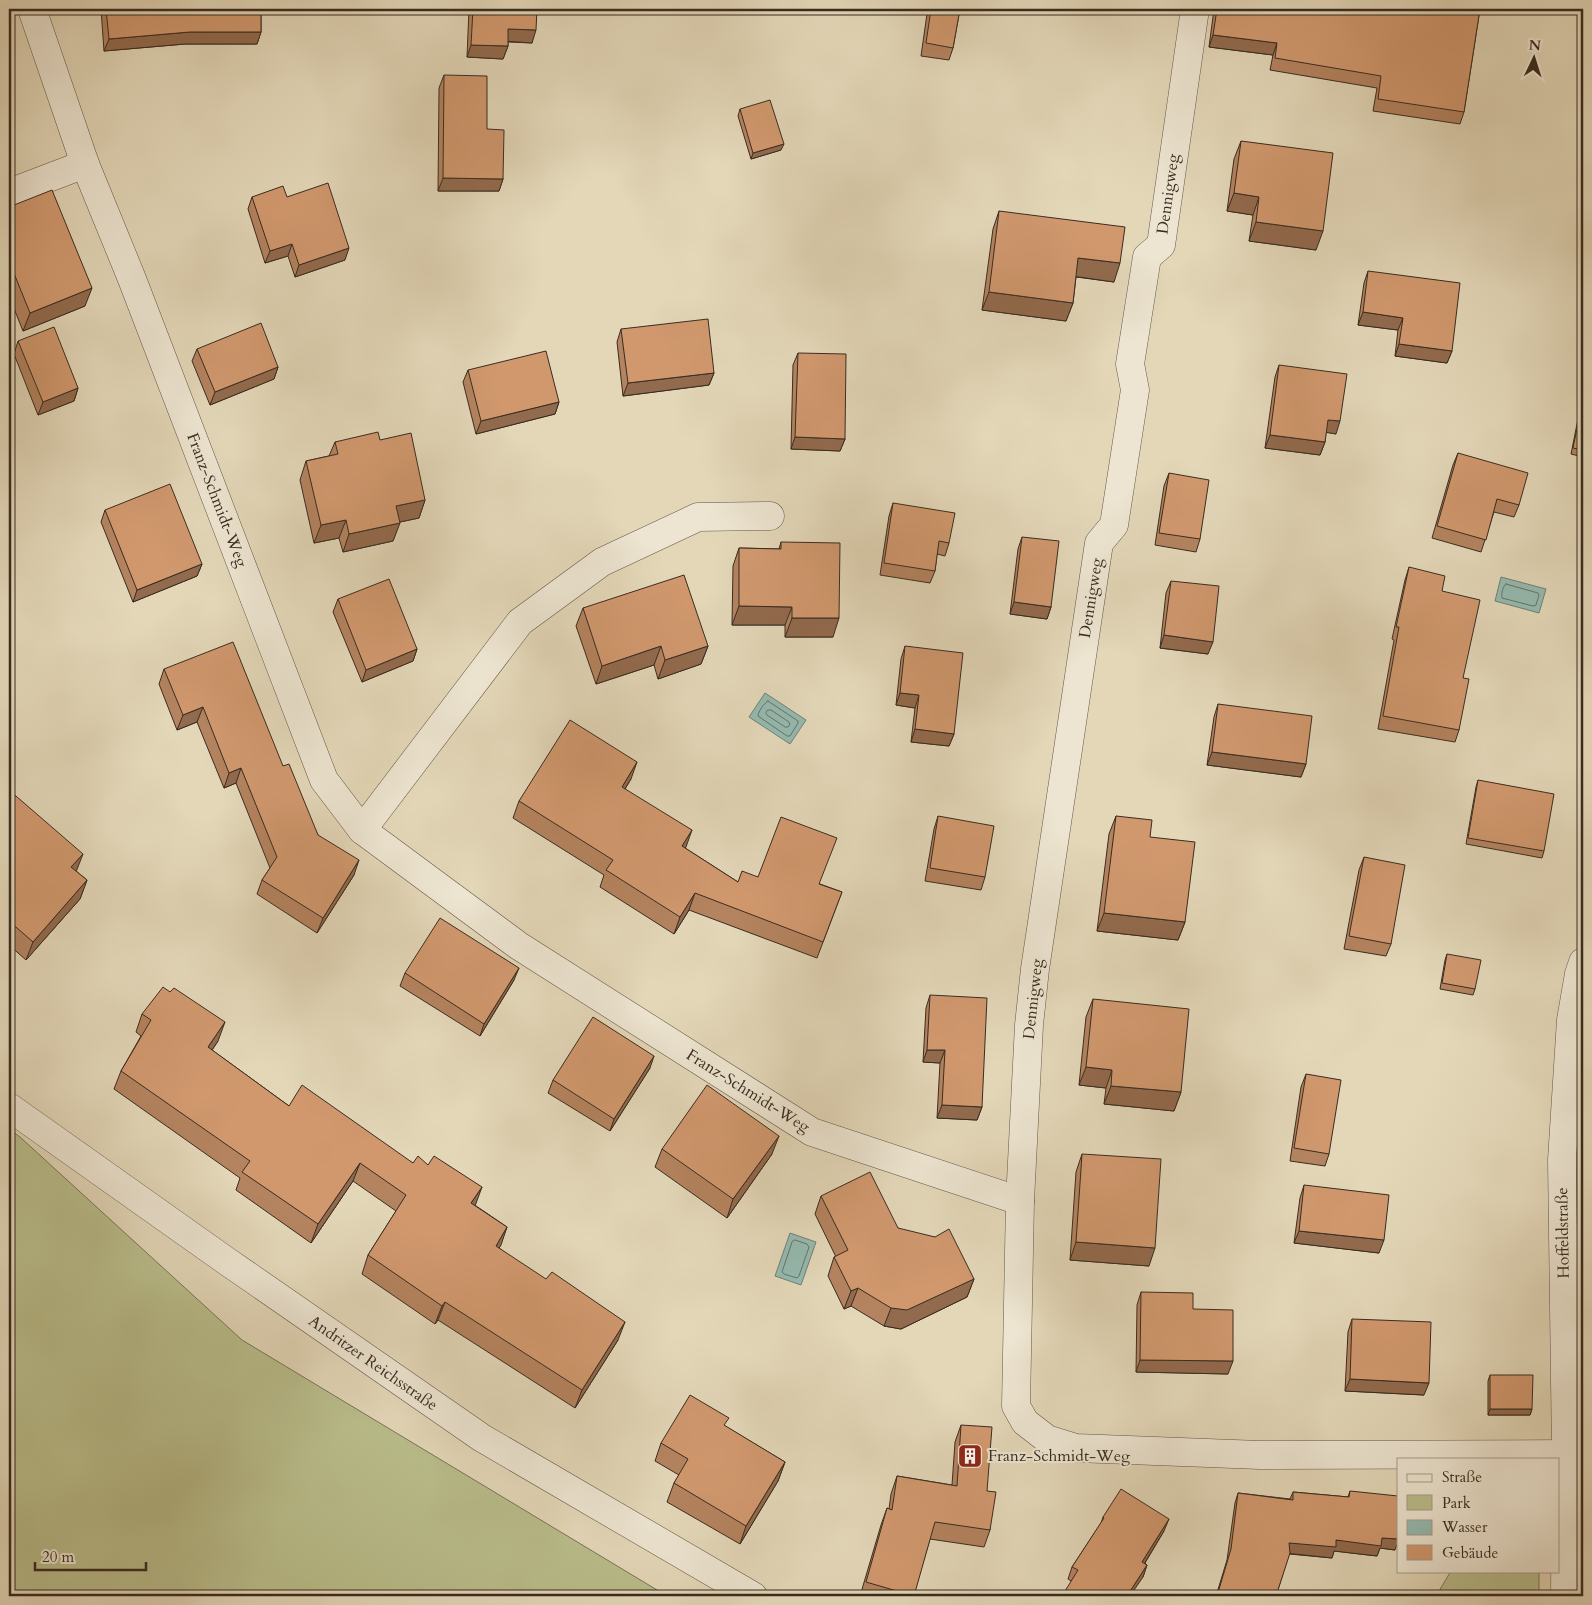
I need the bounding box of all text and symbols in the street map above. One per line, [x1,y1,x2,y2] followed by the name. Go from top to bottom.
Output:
[1510,32,1560,82] north arrow
[1528,36,1542,55] text: N
[1151,152,1185,236] street label: Dennigweg
[181,430,253,570] street label: Franz-Schmidt-Weg
[1074,556,1108,640] street label: Dennigweg
[1018,958,1048,1040] street label: Dennigweg
[682,1044,814,1138] street label: Franz-Schmidt-Weg
[1551,1187,1575,1279] street label: Hoffeldstraße
[304,1310,442,1416] street label: Andritzer Reichsstraße
[957,1443,983,1469] building icon: Franz-Schmidt-Weg
[988,1445,1130,1467] place label: Franz-Schmidt-Weg
[1397,1458,1560,1572] legend
[1442,1467,1482,1487] text: Straße
[1442,1493,1471,1513] text: Park
[1441,1517,1488,1537] text: Wasser
[35,1540,146,1572] scale bar
[1442,1543,1499,1563] text: Gebäude
[42,1547,74,1567] text: 20 m

